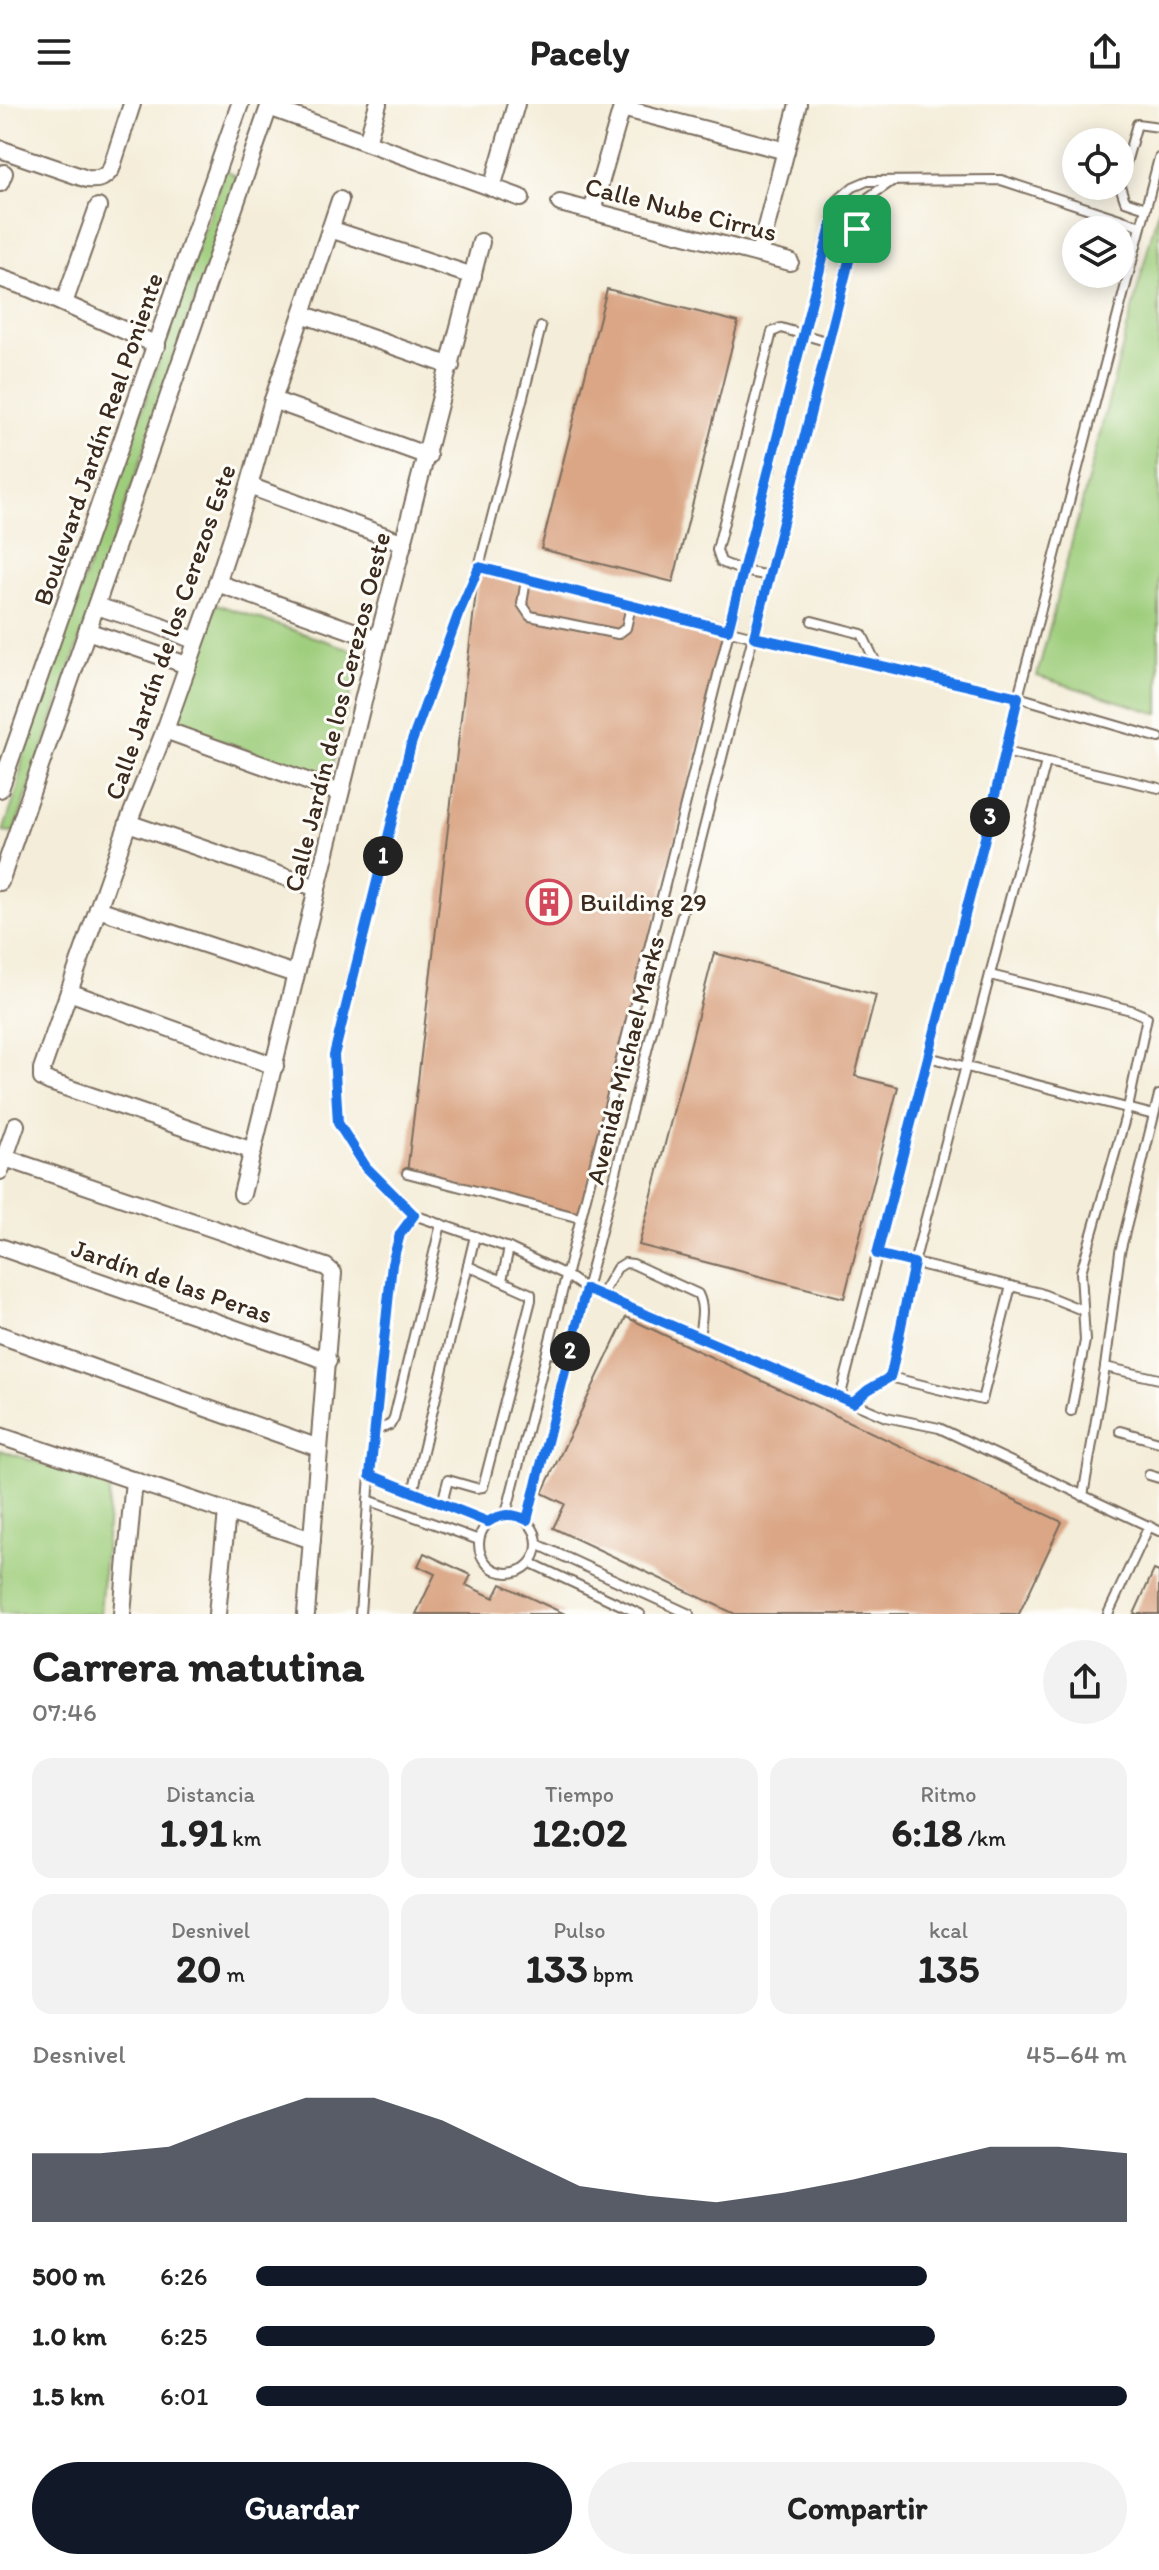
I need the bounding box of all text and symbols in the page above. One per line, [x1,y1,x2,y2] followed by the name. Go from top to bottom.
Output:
[32,30,76,74] icon: menu
[1083,30,1127,74] icon: share
[530,31,629,74] text: Pacely
[1062,128,1134,288] map controls
[1062,128,1134,200] button: locate
[582,170,780,248] street label: Calle Nube Cirrus
[823,195,891,263] pin
[835,207,879,251] icon: arrive
[1062,216,1134,288] button: layers
[26,268,170,610] street label: Boulevard Jardín Real Poniente
[97,460,243,804] street label: Calle Jardín de los Cerezos Este
[277,529,397,895] street label: Calle Jardín de los Cerezos Oeste
[970,797,1010,837] pin: 3
[984,803,996,830] text: 3
[363,836,403,876] pin: 1
[378,842,388,869] text: 1
[525,878,573,926] building icon: Building 29
[580,886,707,918] place label: Building 29
[579,932,671,1188] street label: Avenida Michael Marks
[67,1232,277,1330] street label: Jardín de las Peras
[550,1331,590,1371] pin: 2
[564,1337,576,1364] text: 2
[32,1639,364,1692] text: Carrera matutina
[1043,1640,1127,1724] button: share
[32,1696,97,1728] text: 07:46
[166,1781,255,1808] text: Distancia
[545,1781,614,1808] text: Tiempo
[920,1781,977,1808] text: Ritmo
[160,1808,227,1856] text: 1.91
[532,1808,627,1856] text: 12:02
[891,1808,963,1856] text: 6:18
[227,1825,261,1852] text: km
[963,1825,1006,1852] text: /km
[171,1917,250,1944] text: Desnivel
[554,1917,605,1944] text: Pulso
[929,1917,968,1944] text: kcal
[176,1944,222,1992] text: 20
[526,1944,588,1992] text: 133
[918,1944,979,1992] text: 135
[222,1961,245,1988] text: m
[588,1961,633,1988] text: bpm
[32,2038,126,2070] text: Desnivel
[1026,2038,1127,2070] text: 45–64 m
[32,2260,105,2292] text: 500 m
[160,2260,208,2292] text: 6:26
[32,2320,107,2352] text: 1.0 km
[160,2320,207,2352] text: 6:25
[32,2380,104,2412] text: 1.5 km
[160,2380,208,2412] text: 6:01
[32,2462,572,2554] button: Guardar
[588,2462,1127,2554] button: Compartir

